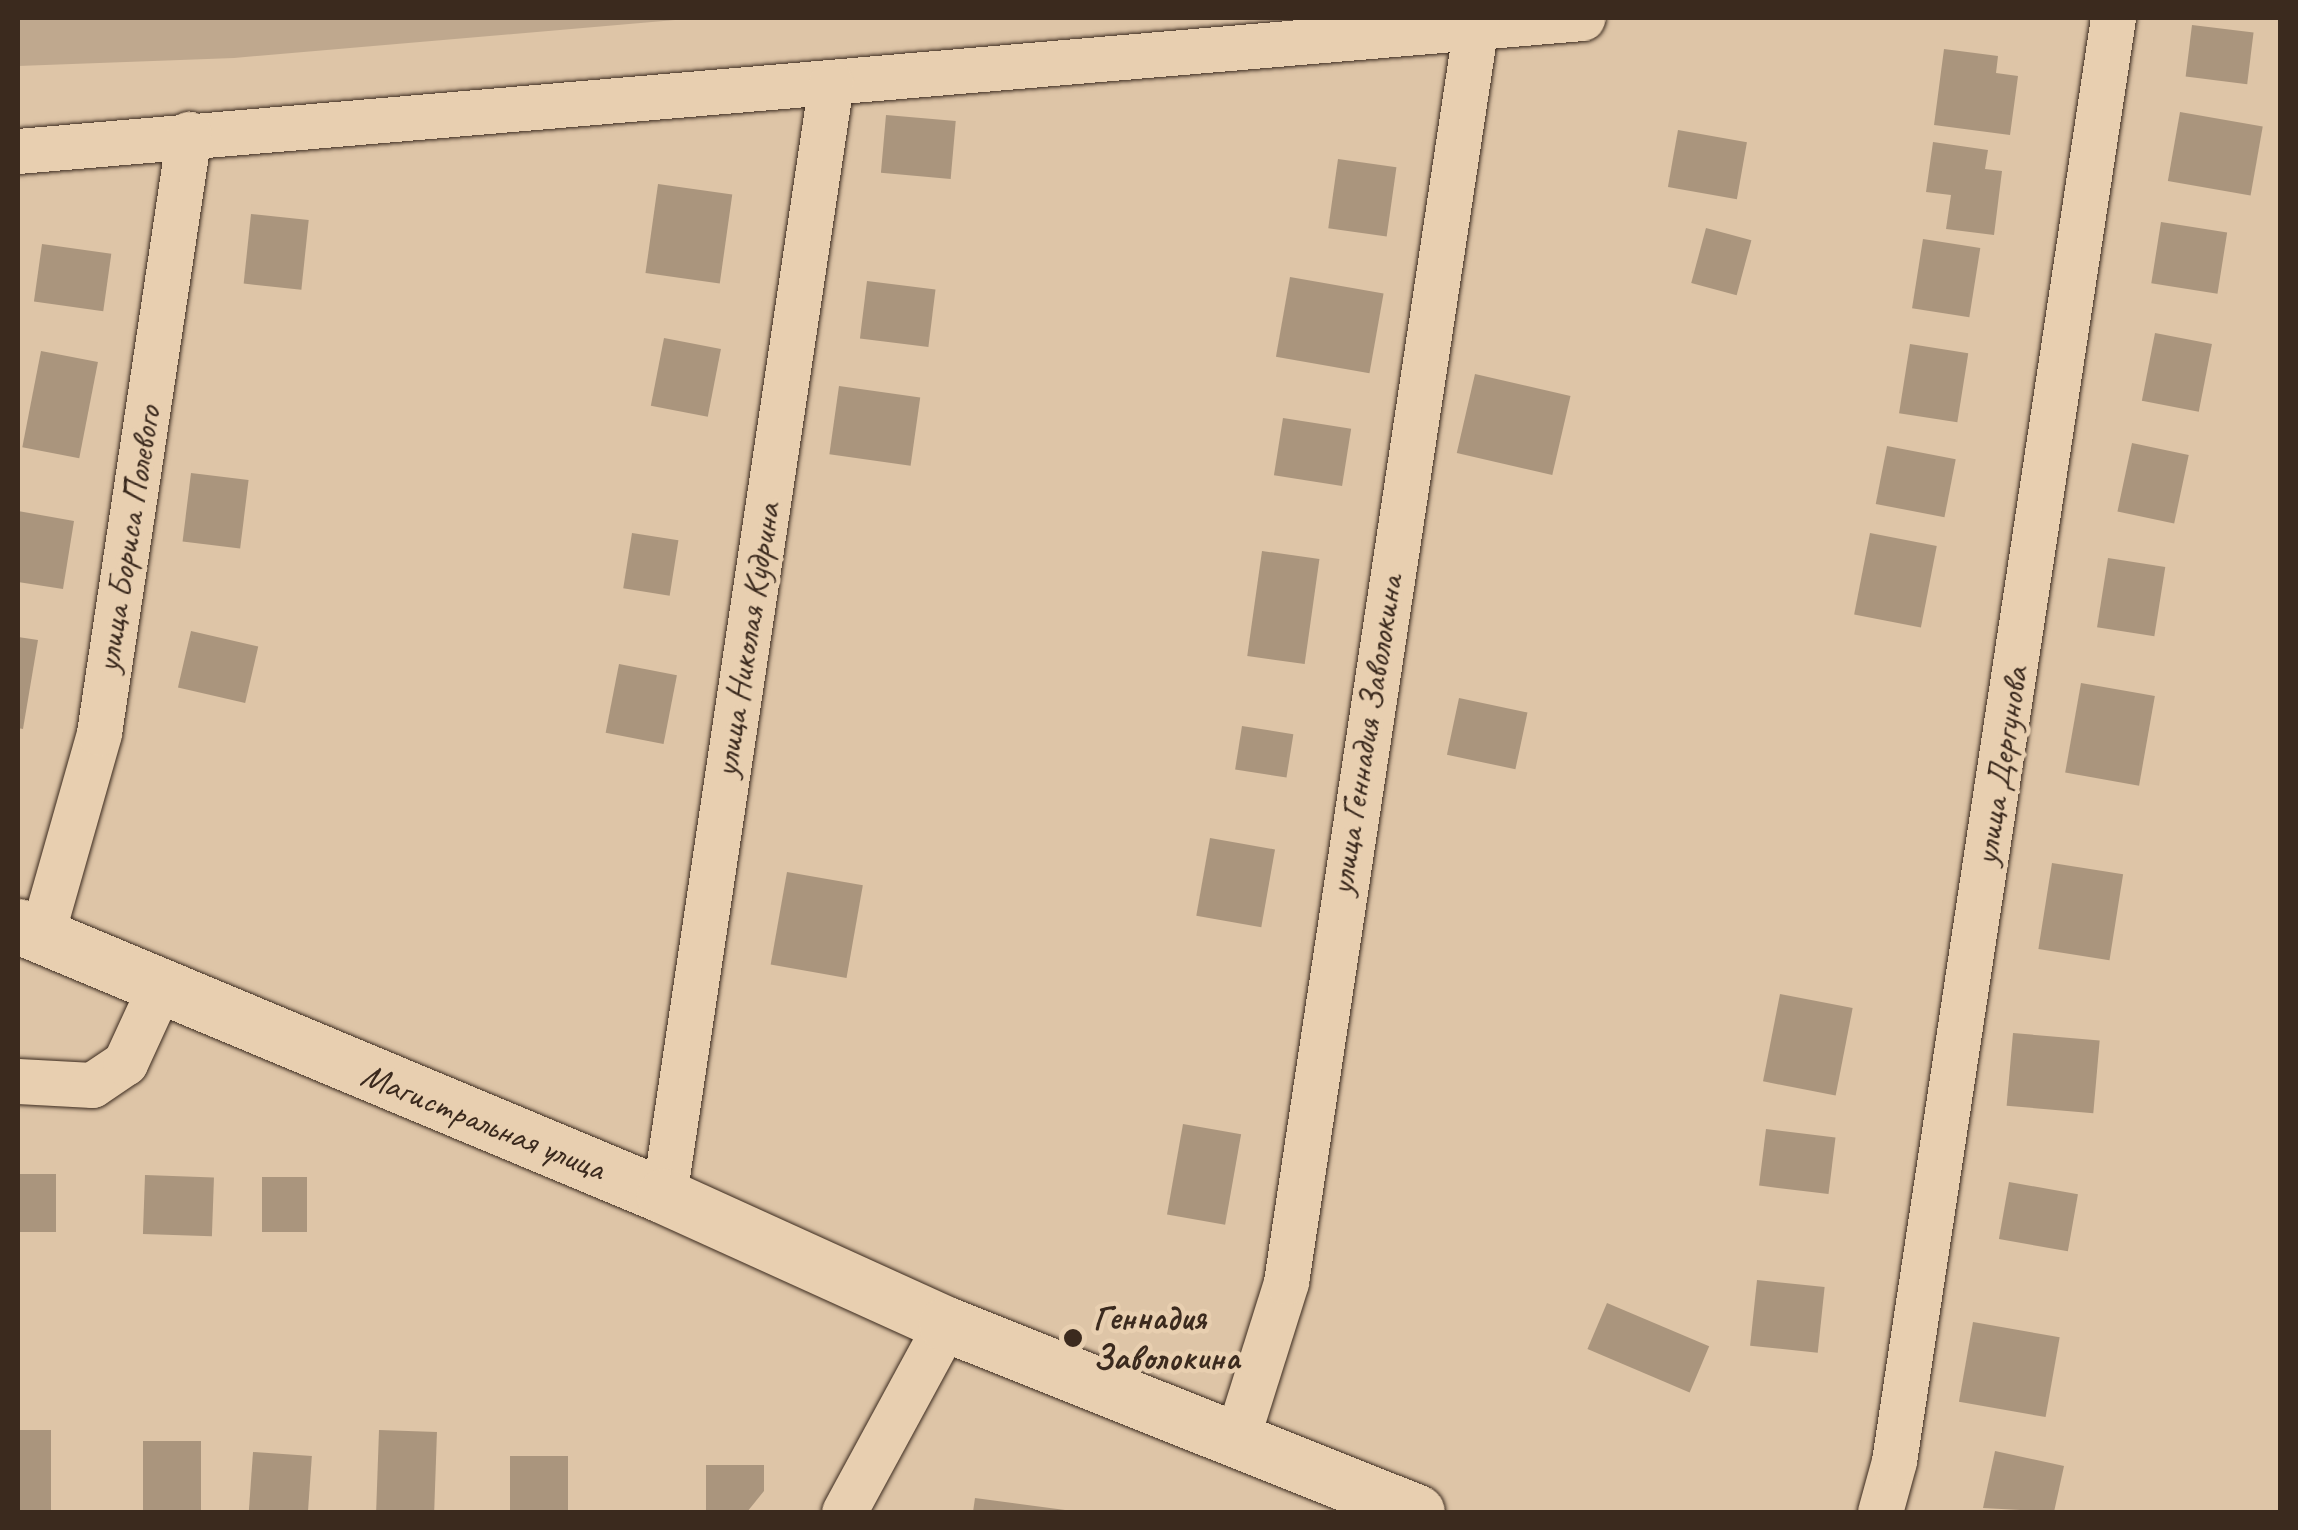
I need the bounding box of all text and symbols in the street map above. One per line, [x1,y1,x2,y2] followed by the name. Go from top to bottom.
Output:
[86,402,170,676] street label: улица Бориса Полевого
[705,500,789,780] street label: улица Николая Кудрина
[1320,574,1412,896] street label: улица Геннадия Заволокина
[1965,664,2037,868] street label: улица Дергунова
[353,1053,613,1191] street label: Магистральная улица
[1093,1297,1240,1379] place label: Геннадия Заволокина
[1062,1327,1084,1349] marker: Геннадия Заволокина

